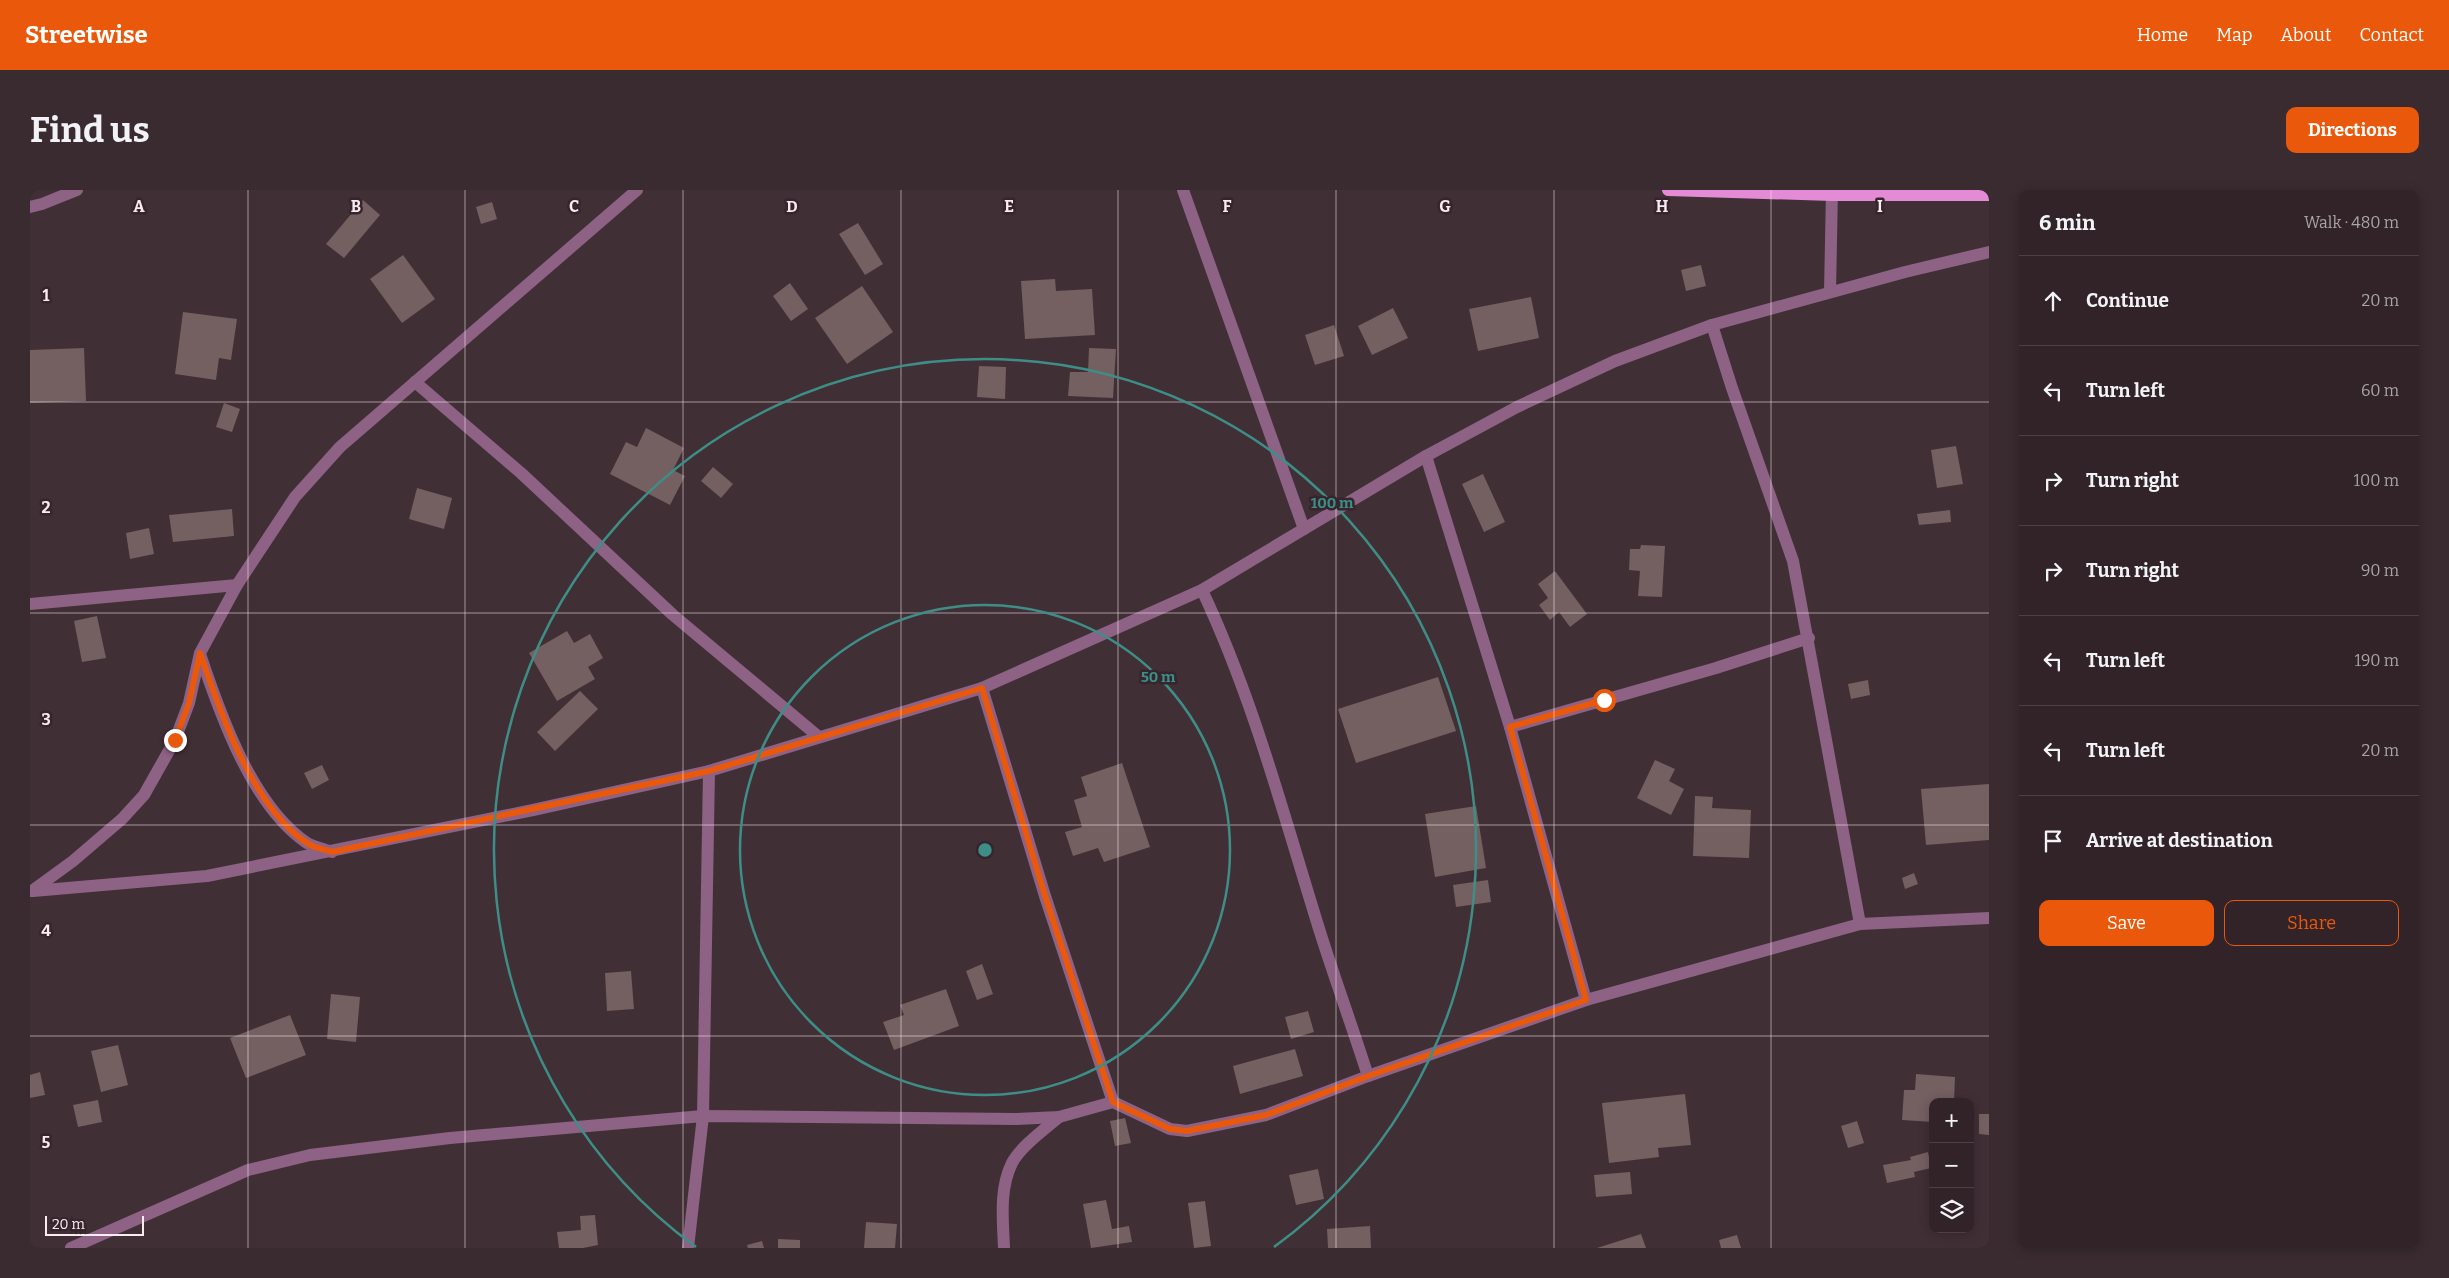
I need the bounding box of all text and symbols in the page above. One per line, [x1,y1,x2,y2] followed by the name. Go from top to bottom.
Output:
[25,21,148,49] text: Streetwise
[2137,24,2188,46] text: Home
[2216,24,2252,46] text: Map
[2280,24,2331,46] text: About
[2359,24,2424,46] text: Contact
[2286,107,2419,153] button: Directions
[30,109,150,151] text: Find us
[133,197,145,216] text: A
[351,197,361,216] text: B
[569,197,579,216] text: C
[786,197,798,216] text: D
[1004,197,1014,216] text: E
[1223,197,1232,216] text: F
[1439,197,1451,216] text: G
[1656,197,1669,216] text: H
[1877,197,1883,216] text: I
[2039,210,2095,236] text: 6 min
[2304,213,2399,232] text: Walk · 480 m
[43,286,50,305] text: 1
[2039,287,2067,315] icon: ahead
[2086,289,2169,312] text: Continue
[2362,291,2399,310] text: 20 m
[2039,377,2067,405] icon: left
[2086,379,2165,402] text: Turn left
[2361,381,2399,400] text: 60 m
[2039,467,2067,495] icon: right
[2086,469,2179,492] text: Turn right
[2354,471,2399,490] text: 100 m
[1311,494,1354,512] text: 100 m
[41,498,51,517] text: 2
[2039,557,2067,585] icon: right
[2086,559,2179,582] text: Turn right
[2361,561,2399,580] text: 90 m
[2039,647,2067,675] icon: left
[2086,649,2165,672] text: Turn left
[2354,651,2399,670] text: 190 m
[1141,668,1176,686] text: 50 m
[1593,689,1616,712] route start
[41,710,51,729] text: 3
[164,729,187,752] route end
[2039,737,2067,765] icon: left
[2086,739,2165,762] text: Turn left
[2362,741,2399,760] text: 20 m
[2039,827,2067,855] icon: arrive
[2086,829,2273,852] text: Arrive at destination
[976,841,994,859] centre of rings
[2039,900,2214,946] button: Save
[2224,900,2399,946] button: Share
[41,921,51,940] text: 4
[1929,1098,1974,1233] map controls
[1929,1098,1974,1143] button: +
[42,1133,51,1152] text: 5
[1929,1143,1974,1188] button: −
[1929,1188,1974,1233] button: layers
[45,1213,144,1236] scale bar
[52,1216,85,1233] text: 20 m

